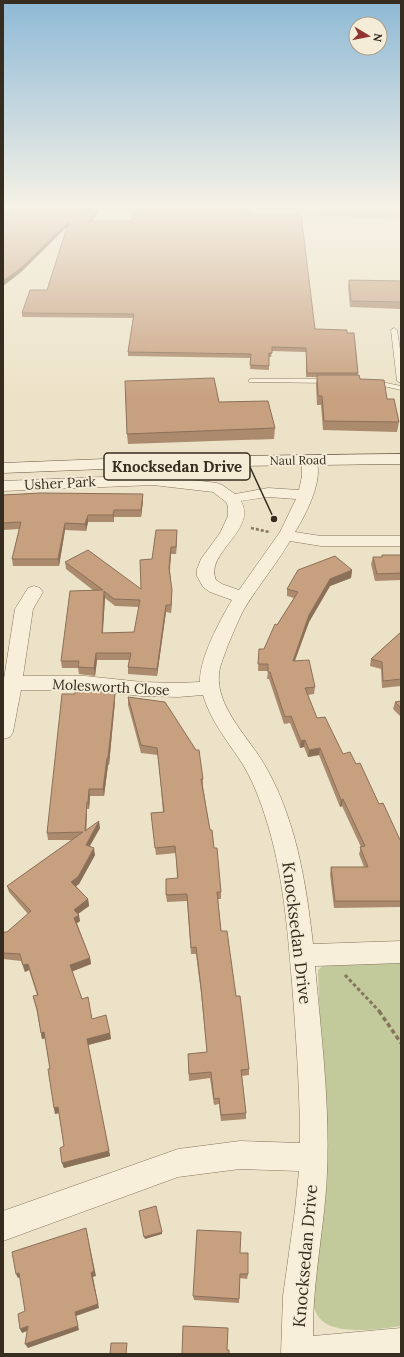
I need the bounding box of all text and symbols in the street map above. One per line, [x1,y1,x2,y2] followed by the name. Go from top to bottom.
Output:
[348,16,388,56] north arrow
[370,32,385,44] text: N
[270,452,326,468] street label: Naul Road
[104,453,250,480] callout: Knocksedan Drive
[112,457,242,476] text: Knocksedan Drive
[24,472,97,494] street label: Usher Park
[52,675,171,699] street label: Molesworth Close
[277,861,317,1005] street label: Knocksedan Drive
[288,1184,322,1328] street label: Knocksedan Drive

